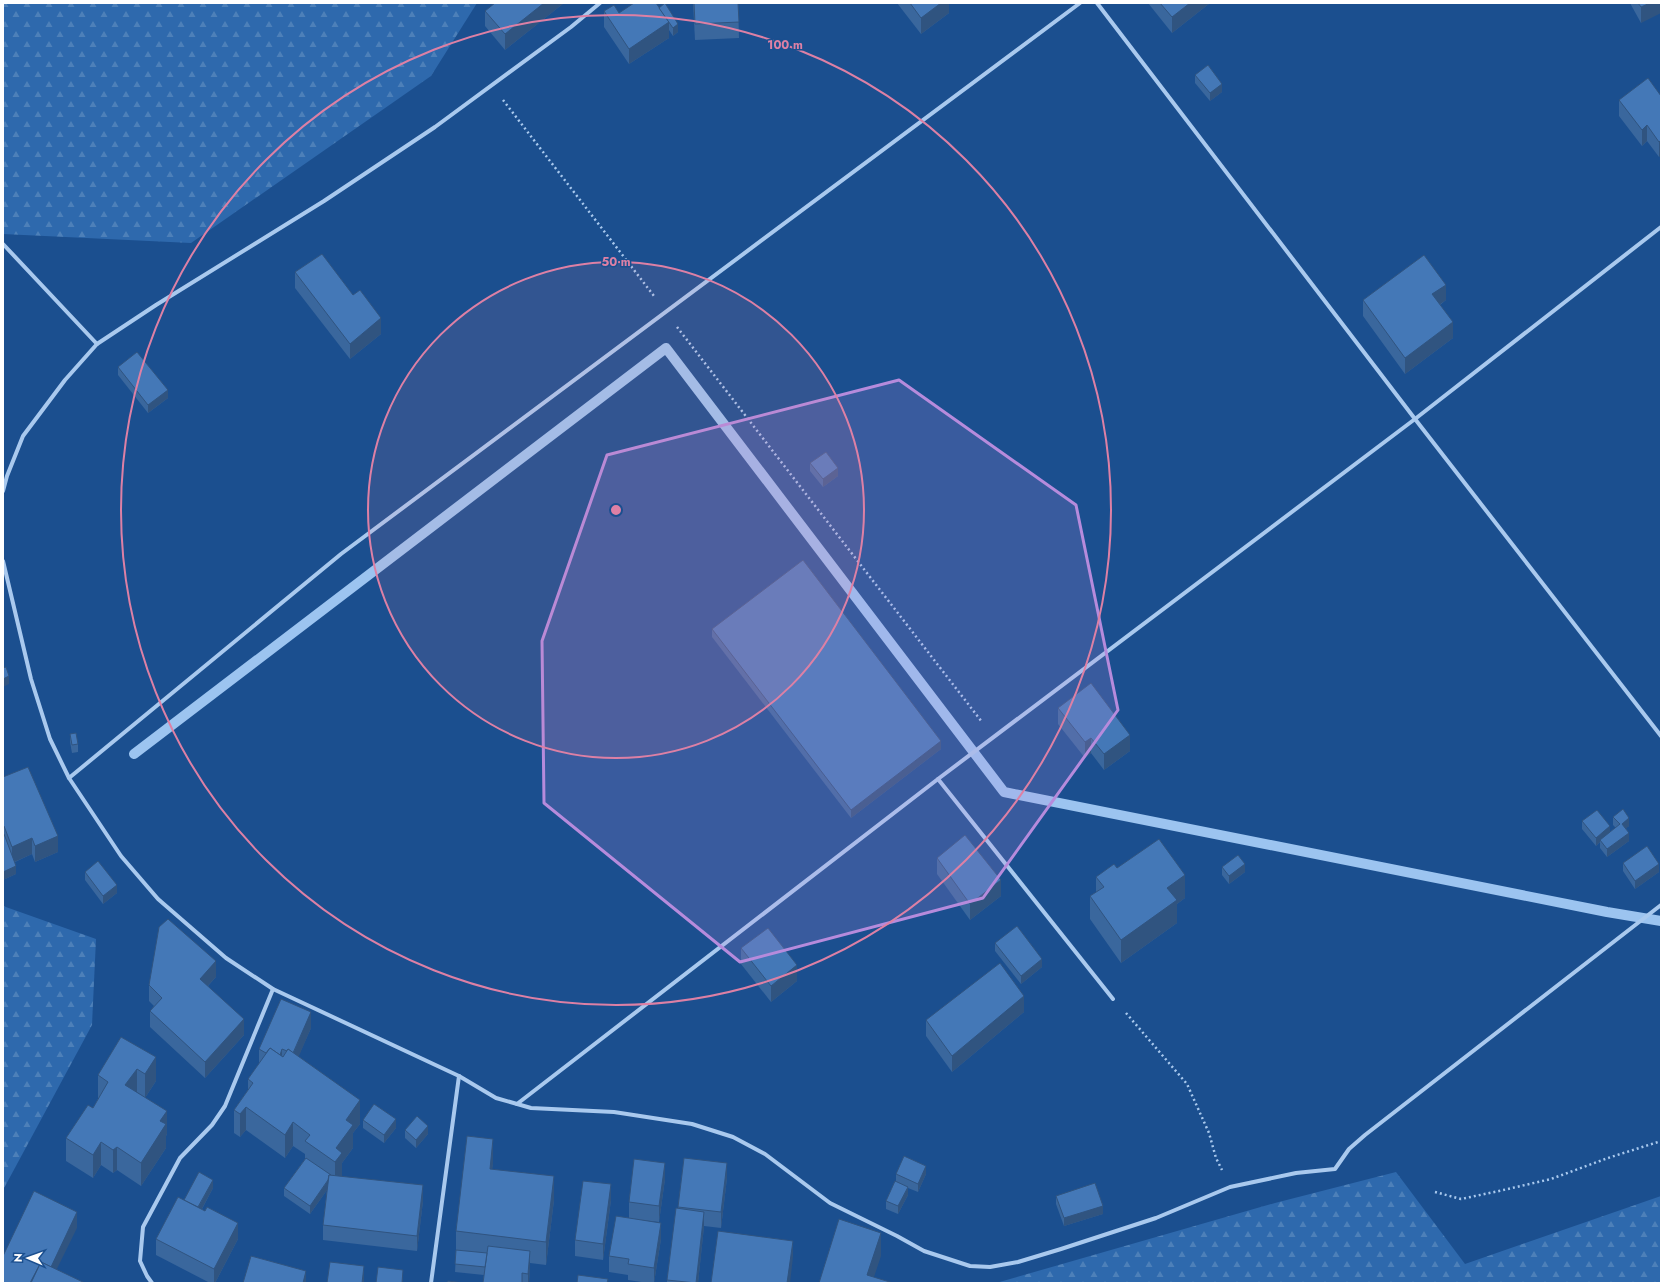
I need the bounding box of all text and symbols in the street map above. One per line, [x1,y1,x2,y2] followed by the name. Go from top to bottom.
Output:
[767,36,803,54] text: 100 m
[601,253,631,271] text: 50 m
[609,503,623,517] centre of rings
[8,1238,48,1278] north arrow
[10,1253,26,1262] text: N

